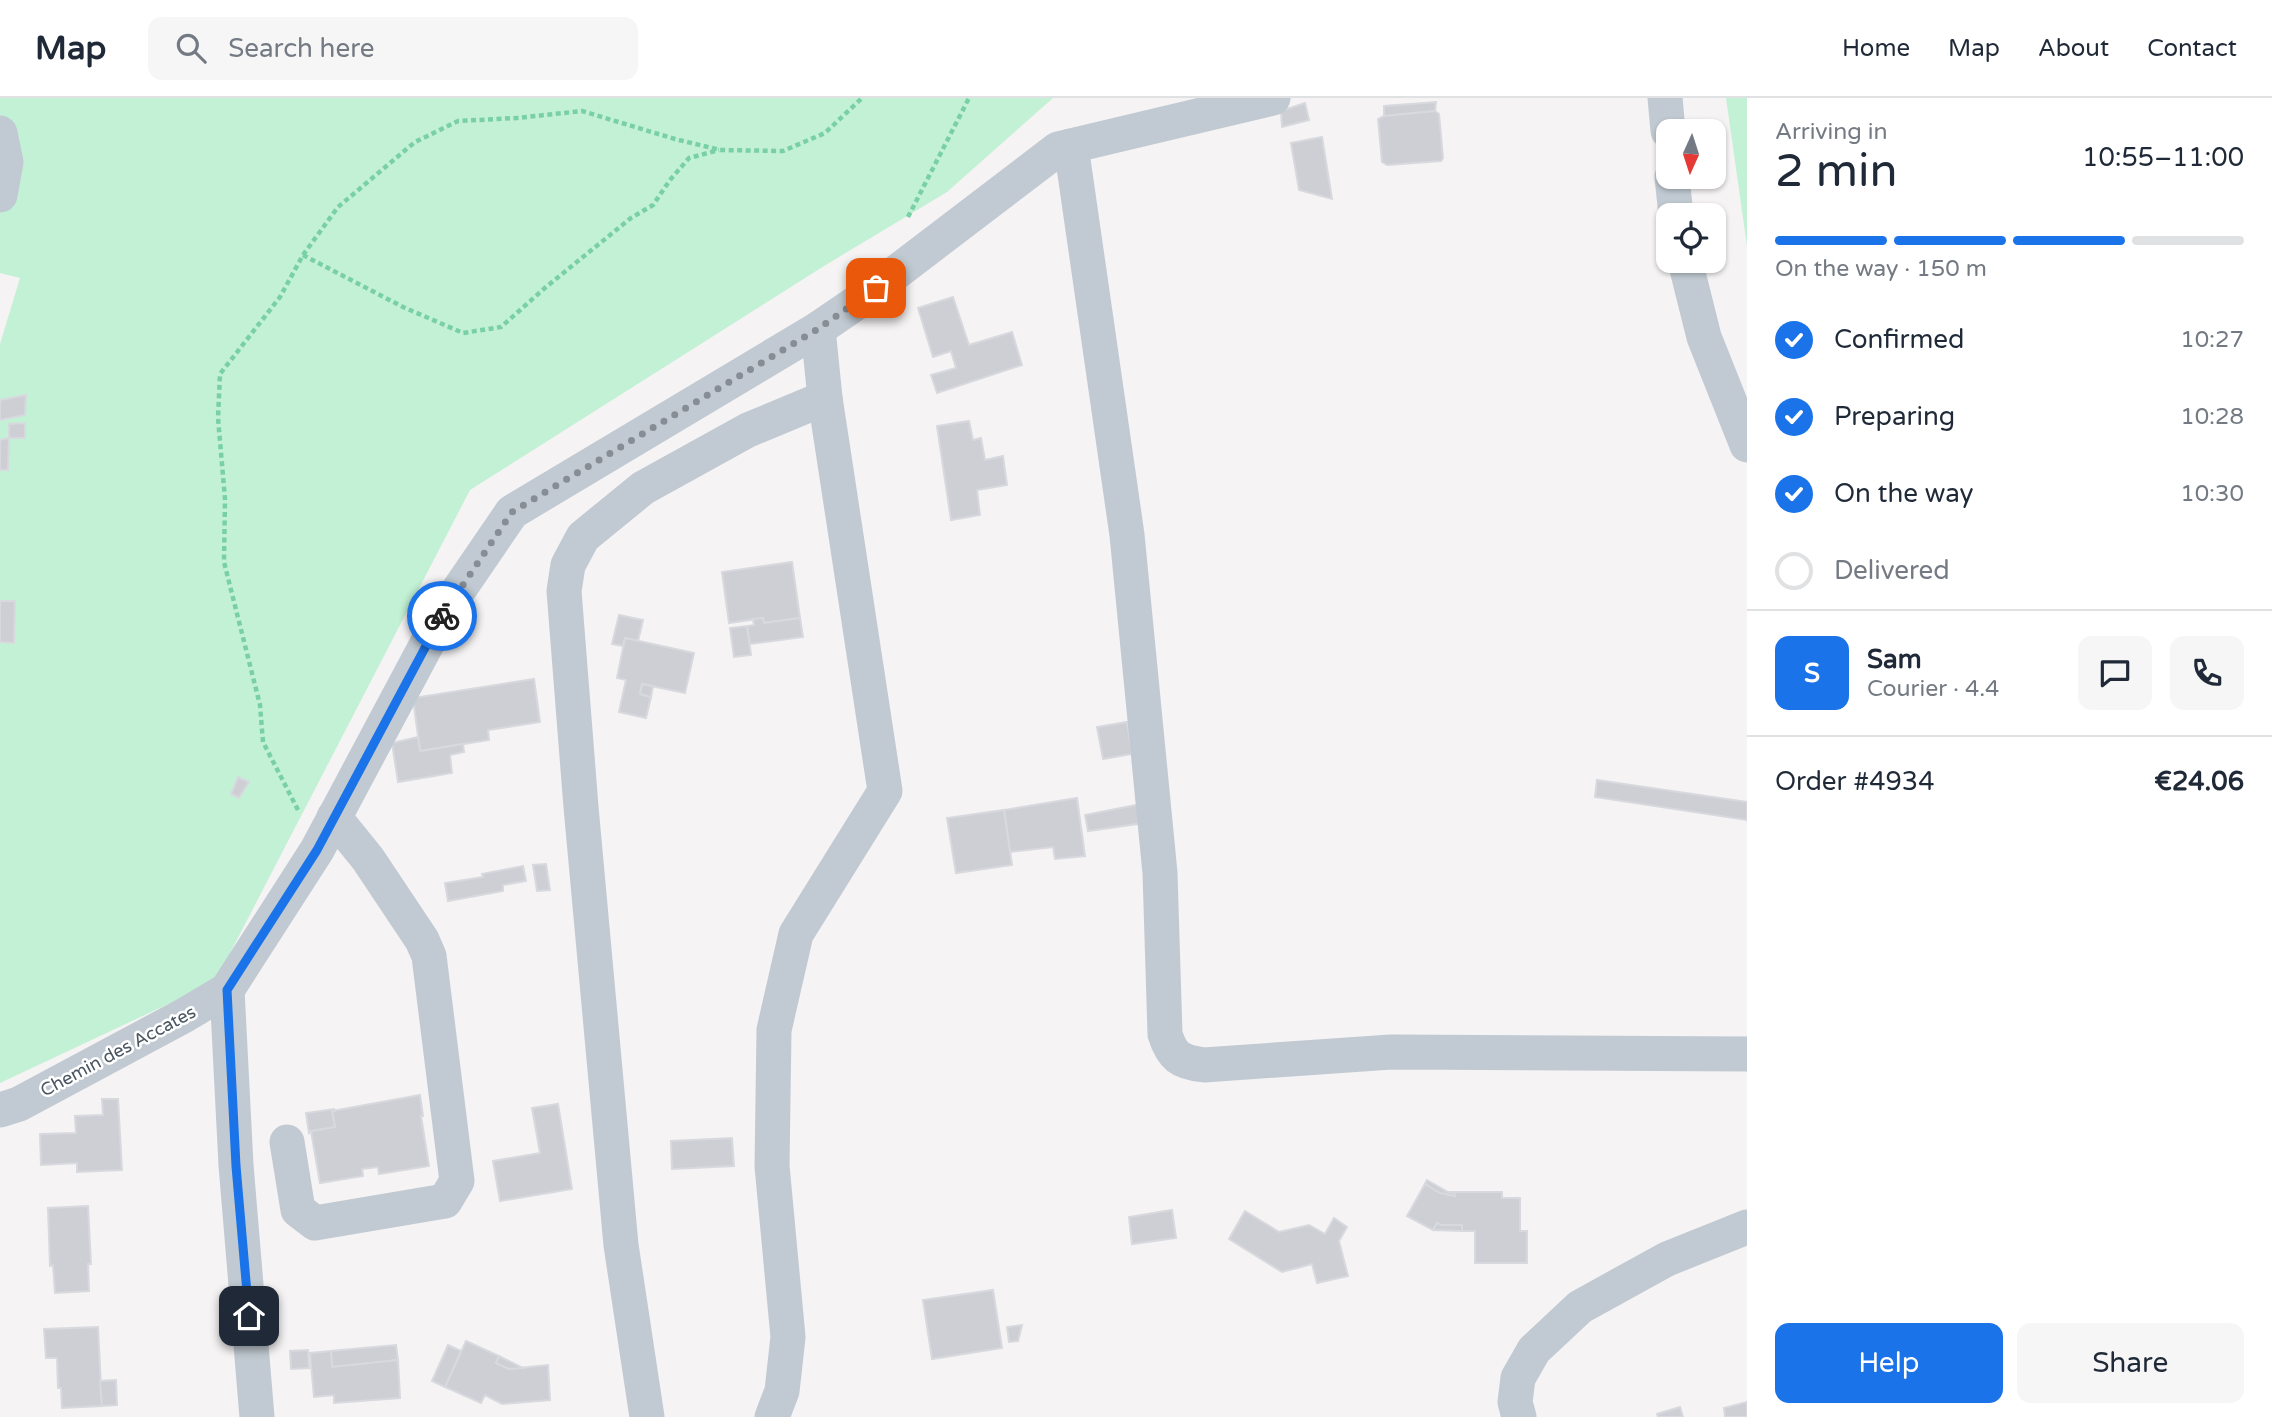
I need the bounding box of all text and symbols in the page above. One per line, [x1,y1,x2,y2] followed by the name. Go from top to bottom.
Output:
[148,17,638,80] search box
[35,29,106,68] text: Map
[172,29,210,67] icon: search
[228,33,374,64] text: Search here
[1842,34,1910,63] text: Home
[1948,34,2000,63] text: Map
[2038,34,2109,63] text: About
[2147,34,2237,63] text: Contact
[1775,118,1888,146] text: Arriving in
[1656,119,1726,189] north arrow
[1656,119,1726,273] map controls
[2082,142,2244,173] text: 10:55–11:00
[1775,144,1898,199] text: 2 min
[1656,203,1726,273] button: locate
[1775,255,1987,283] text: On the way · 150 m
[846,258,906,318] pin
[857,269,895,307] icon: bag
[1775,321,1813,359] icon: check
[1834,324,1964,355] text: Confirmed
[2180,326,2244,354] text: 10:27
[1775,398,1813,436] icon: check
[1834,401,1955,432] text: Preparing
[2180,403,2244,431] text: 10:28
[1775,475,1813,513] icon: check
[1834,478,1974,509] text: On the way
[2180,480,2244,508] text: 10:30
[1834,555,1950,586] text: Delivered
[407,581,477,651] courier
[423,597,461,635] icon: bike
[2078,636,2152,710] button: chat
[2170,636,2244,710] button: phone
[1867,644,1922,675] text: Sam
[1804,658,1820,689] text: S
[1867,675,1999,703] text: Courier · 4.4
[1775,766,1935,797] text: Order #4934
[2154,766,2244,797] text: €24.06
[36,1001,200,1101] street label: Chemin des Accates
[219,1286,279,1346] pin
[230,1297,268,1335] icon: home
[1775,1323,2003,1403] button: Help
[2017,1323,2244,1403] button: Share

